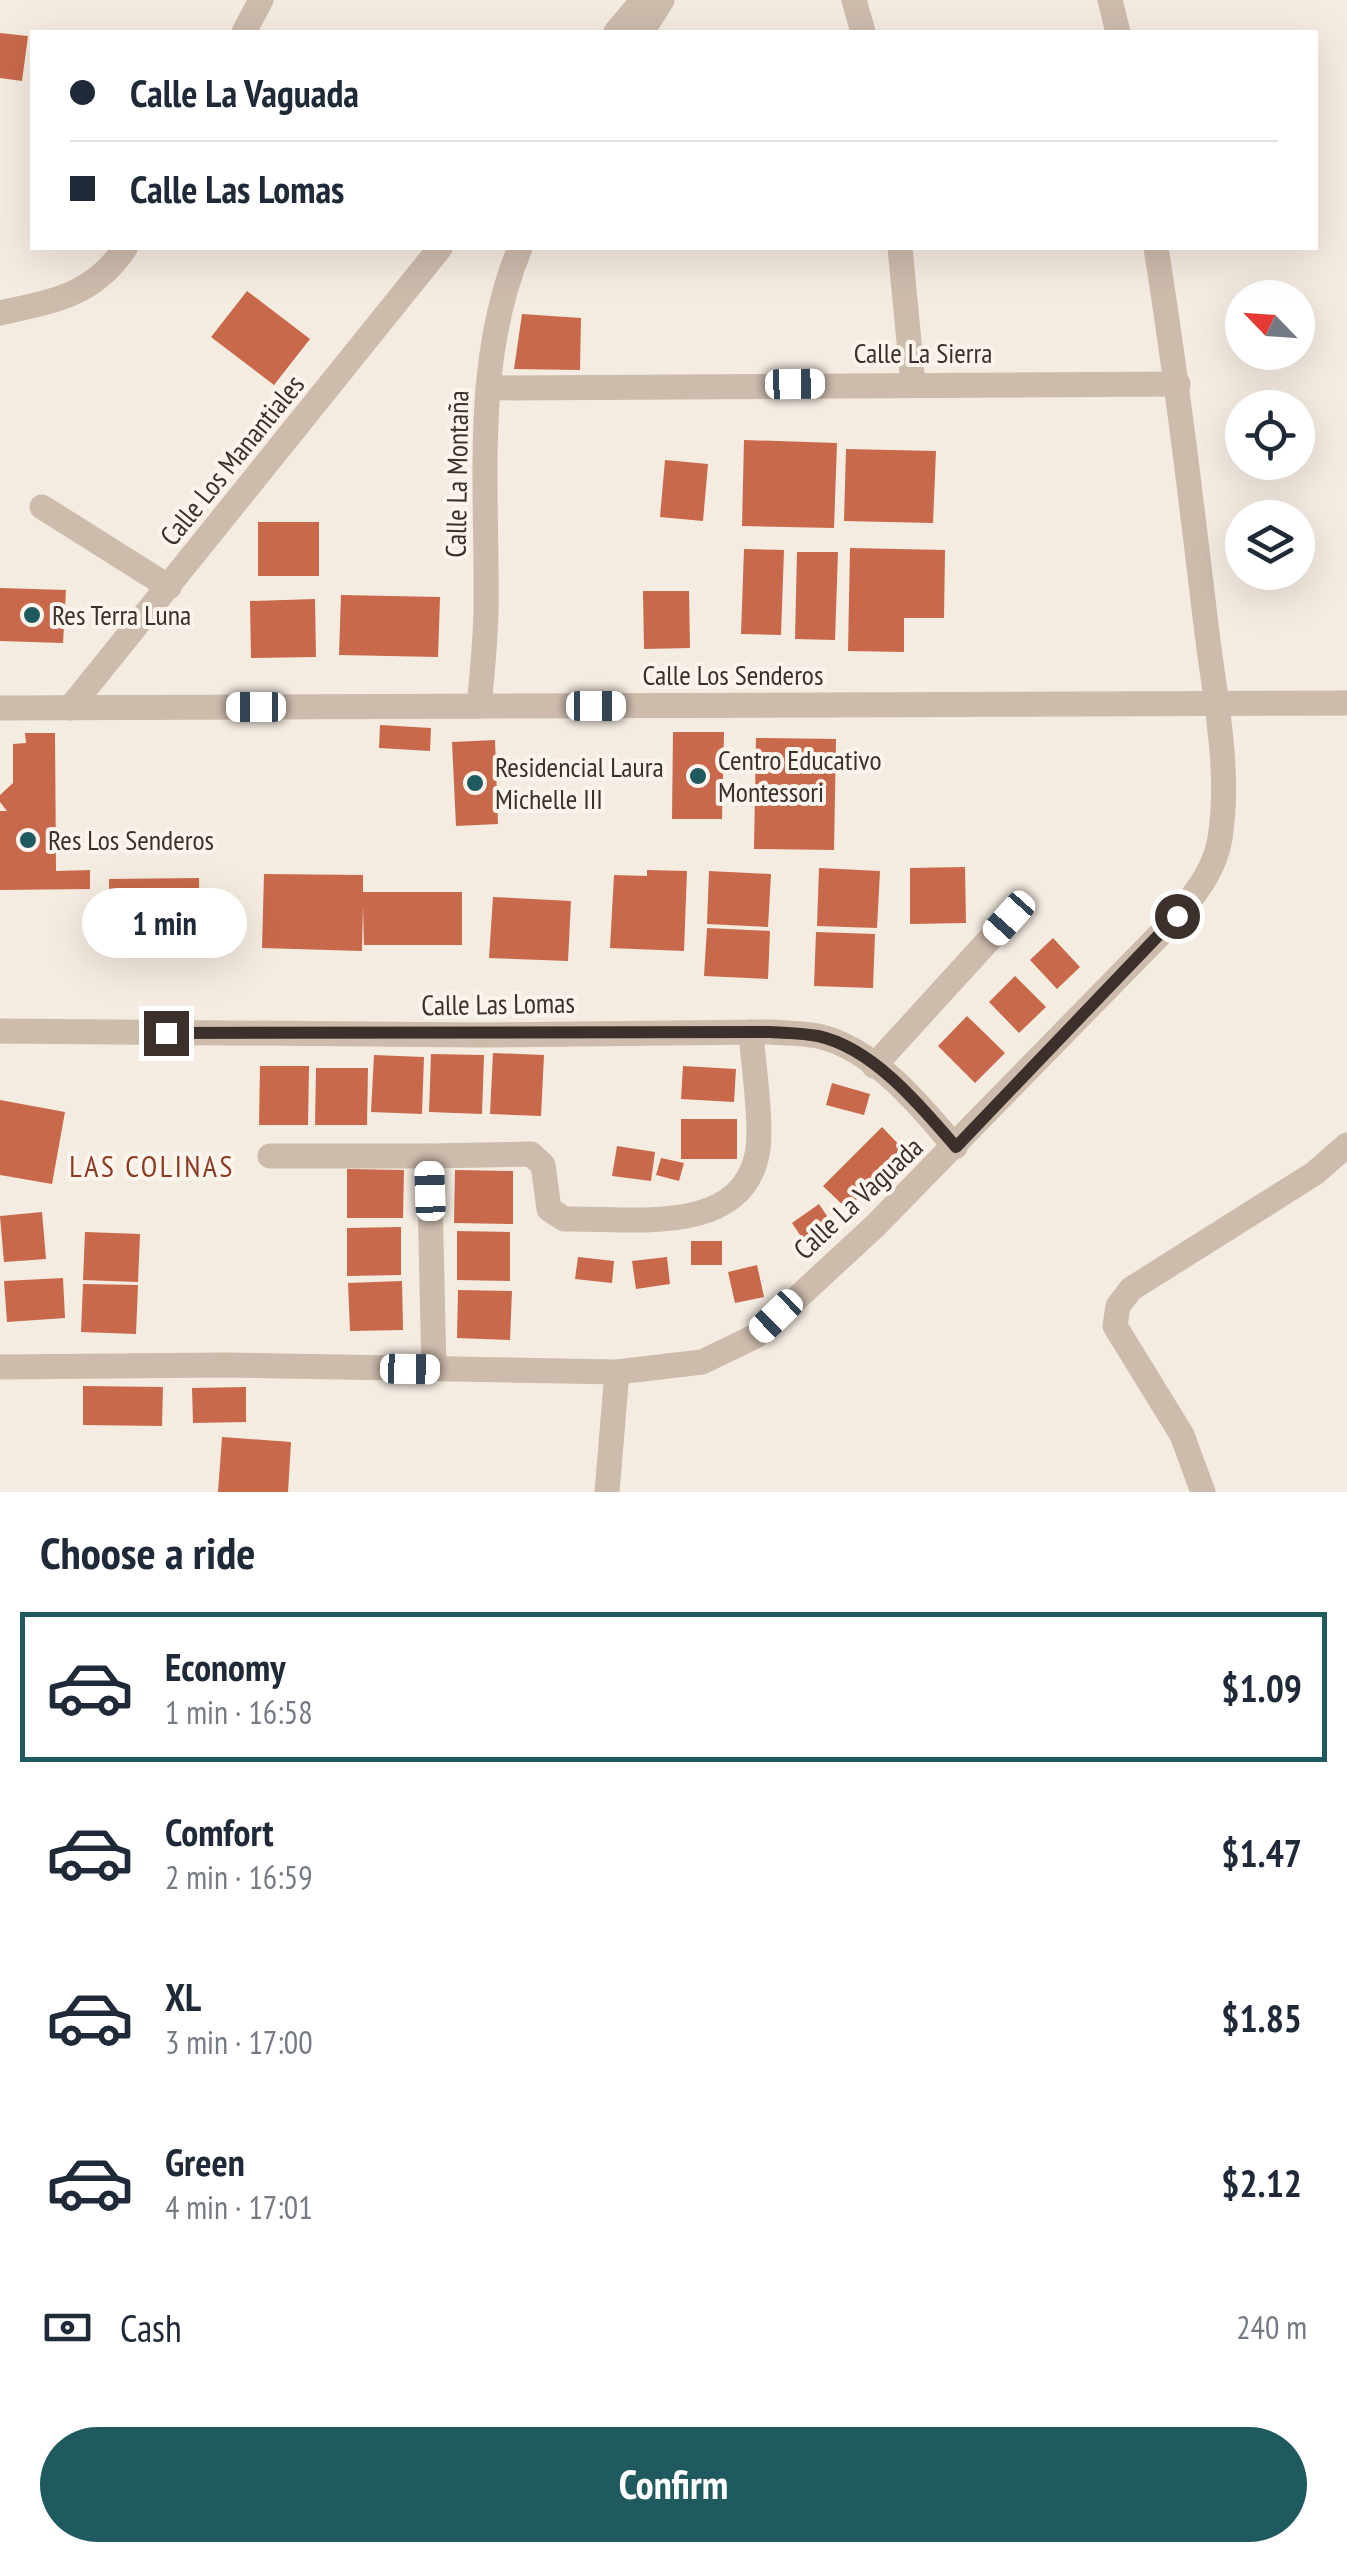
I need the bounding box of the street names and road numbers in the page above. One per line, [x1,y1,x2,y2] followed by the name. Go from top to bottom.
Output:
[854,334,992,371] street label: Calle La Sierra
[151,367,312,553] street label: Calle Los Manantiales
[437,390,476,558] street label: Calle La Montaña
[643,656,823,693] street label: Calle Los Senderos
[421,984,575,1023] street label: Calle Las Lomas
[785,1128,930,1267] street label: Calle La Vaguada

